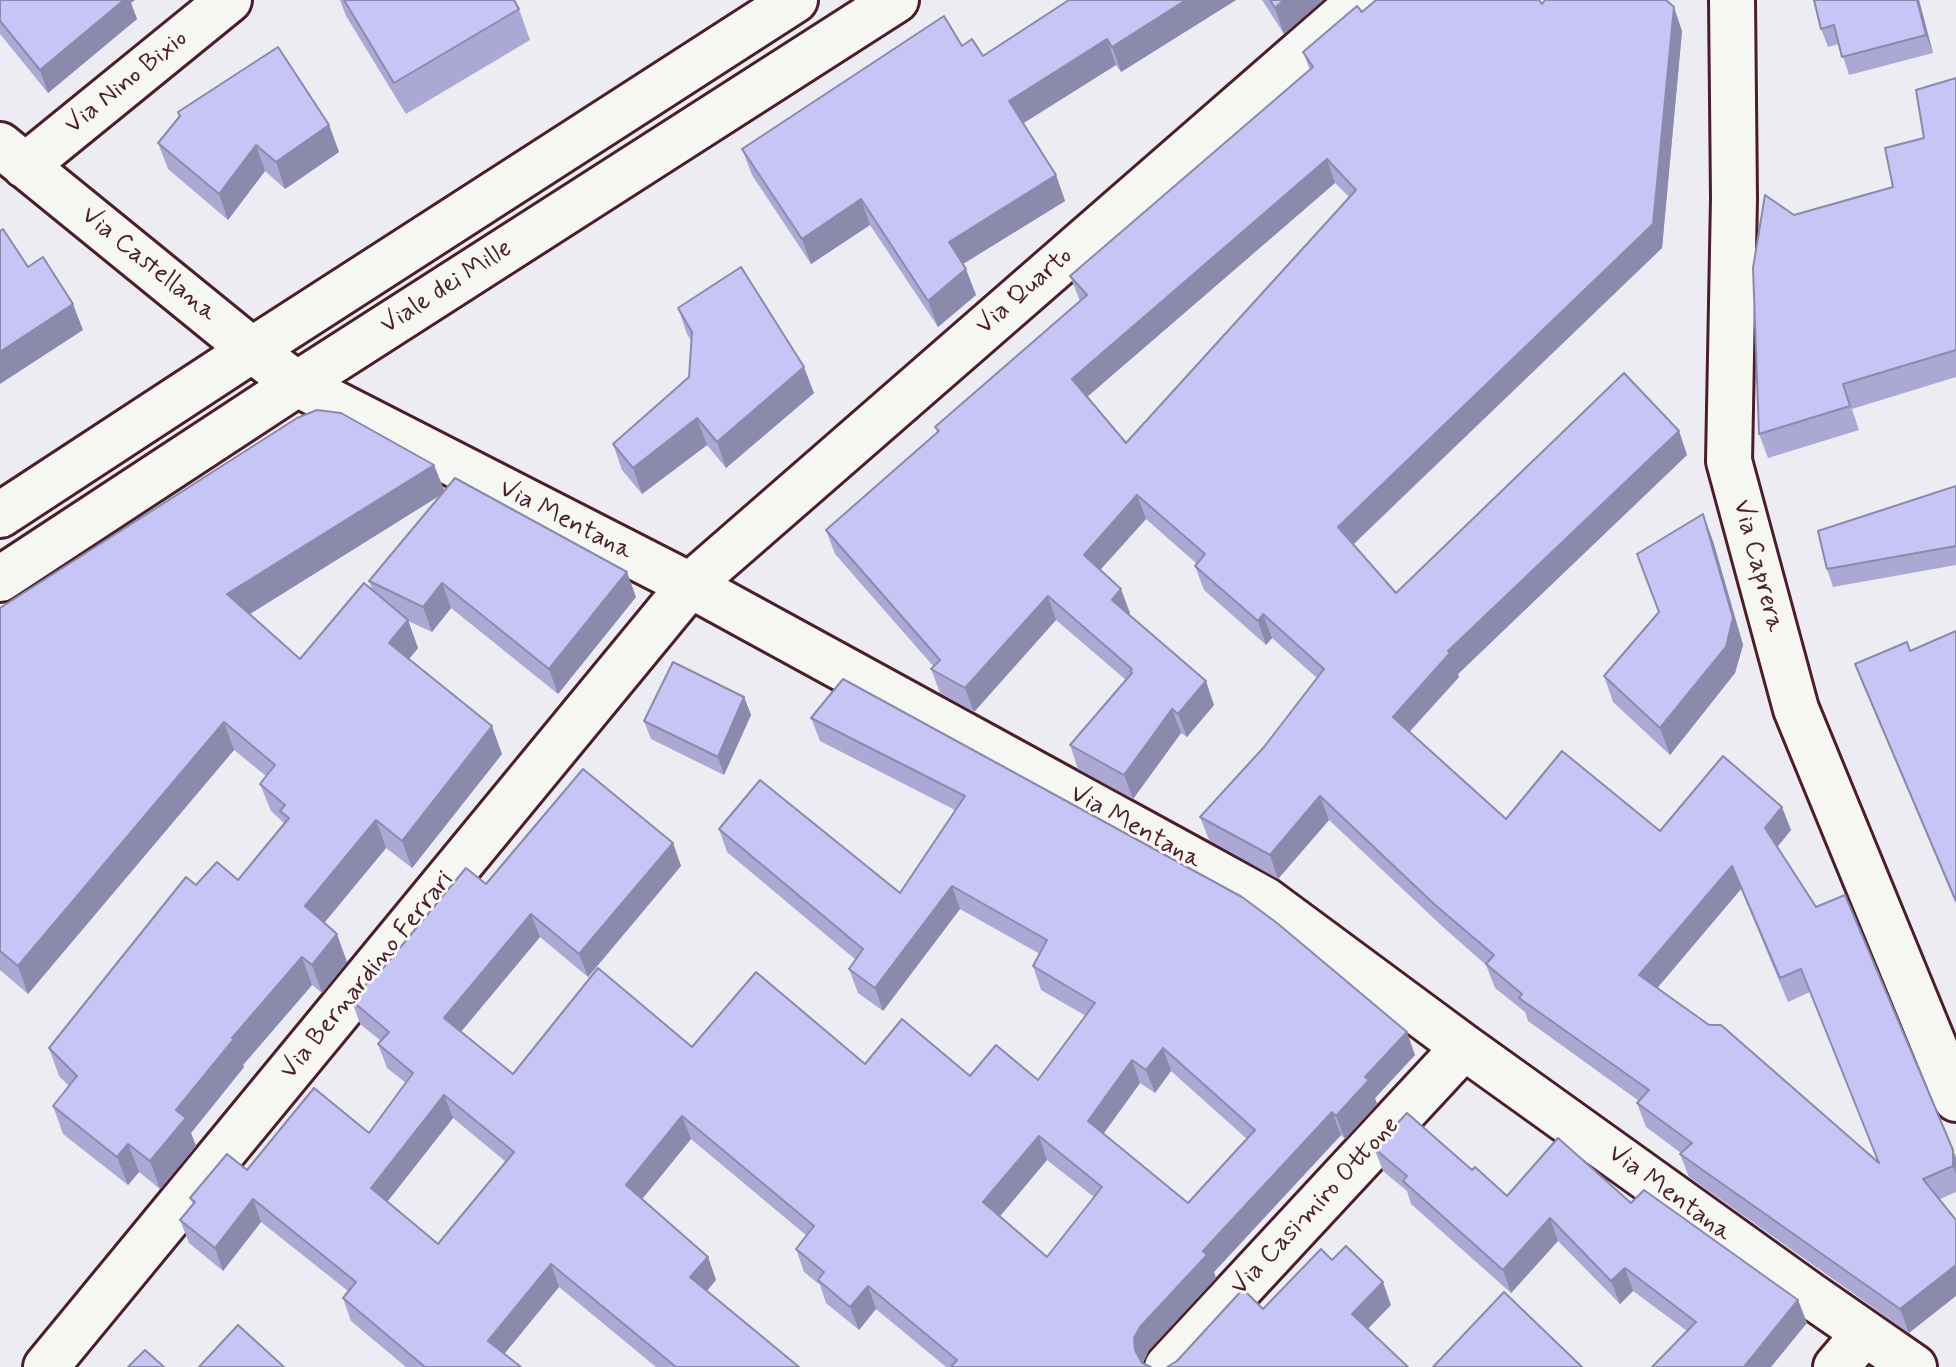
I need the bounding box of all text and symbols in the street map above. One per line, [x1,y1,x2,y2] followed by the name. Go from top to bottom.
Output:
[59,24,195,142] street label: Via Nino Bixio
[74,201,222,329] street label: Via Castellana
[375,234,519,342] street label: Viale dei Mille
[970,242,1080,342] street label: Via Quarto
[493,474,637,568] street label: Via Mentana
[1724,497,1790,635] street label: Via Caprera
[1064,779,1206,877] street label: Via Mentana
[274,866,462,1086] street label: Via Bernardino Ferrari
[1225,1111,1407,1303] street label: Via Casimiro Ottone
[1601,1139,1737,1249] street label: Via Mentana

